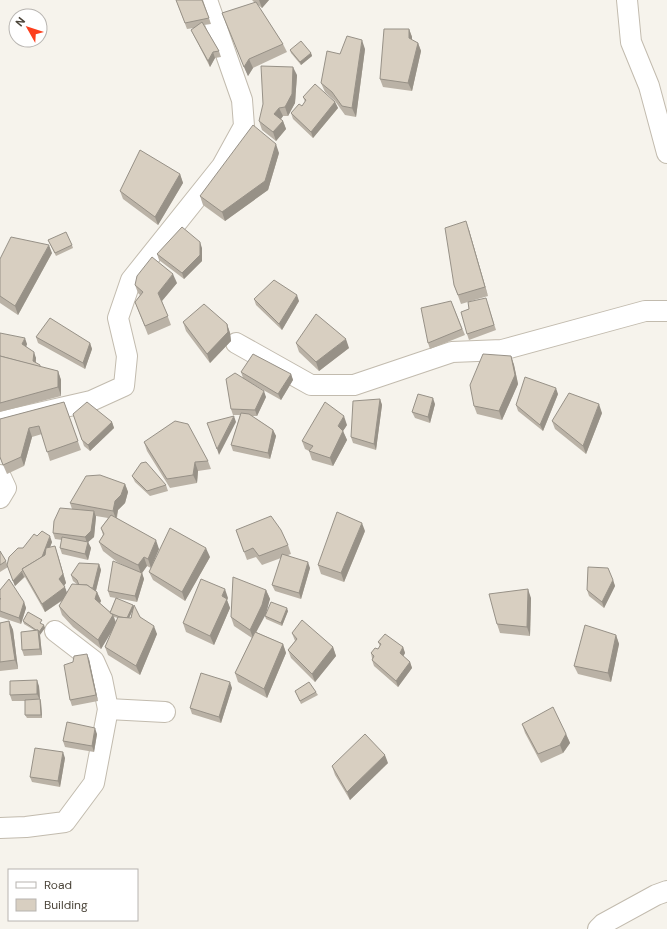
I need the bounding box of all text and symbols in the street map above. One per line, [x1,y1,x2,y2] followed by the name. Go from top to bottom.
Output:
[8,8,48,48] north arrow
[12,14,28,29] text: N
[8,869,138,921] legend
[44,877,72,893] text: Road
[44,897,88,913] text: Building

